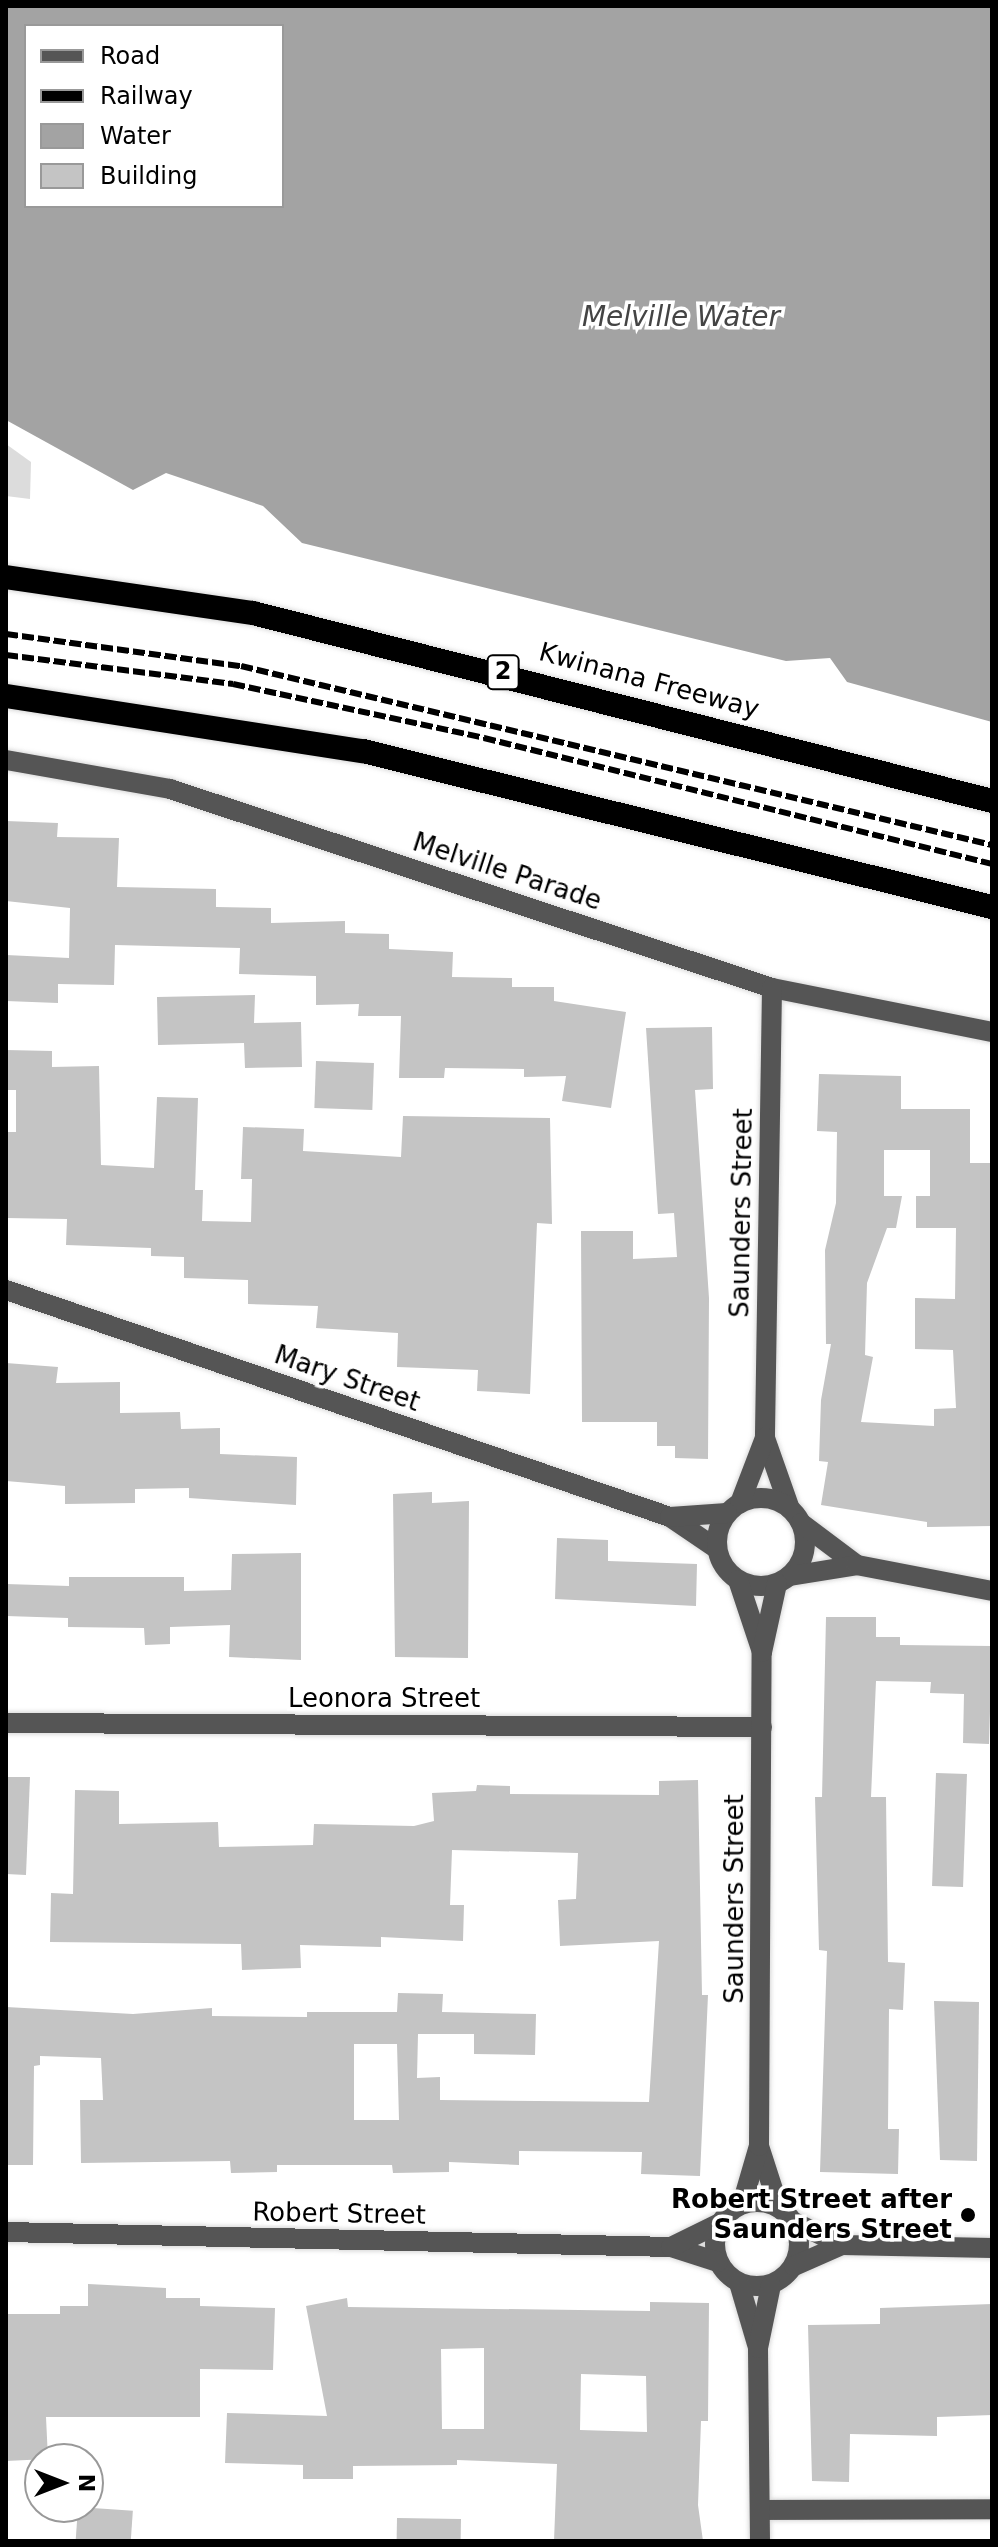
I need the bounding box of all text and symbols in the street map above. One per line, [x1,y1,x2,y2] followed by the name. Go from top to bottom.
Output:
[24,24,284,208] legend
[100,42,160,70] text: Road
[100,82,193,110] text: Railway
[100,122,171,150] text: Water
[100,162,197,190] text: Building
[582,300,780,334] water label: Melville Water
[536,637,762,725] street label: Kwinana Freeway
[485,652,521,692] road number: 2
[409,827,605,917] street label: Melville Parade
[725,1108,759,1318] street label: Saunders Street
[270,1340,424,1418] street label: Mary Street
[288,1683,480,1715] street label: Leonora Street
[719,1794,751,2004] street label: Saunders Street
[671,2184,952,2246] place label: Robert Street after Saunders Street
[252,2197,426,2231] street label: Robert Street
[959,2206,977,2224] marker: Robert Street after Saunders Street
[24,2443,104,2523] north arrow
[74,2474,99,2492] text: N

